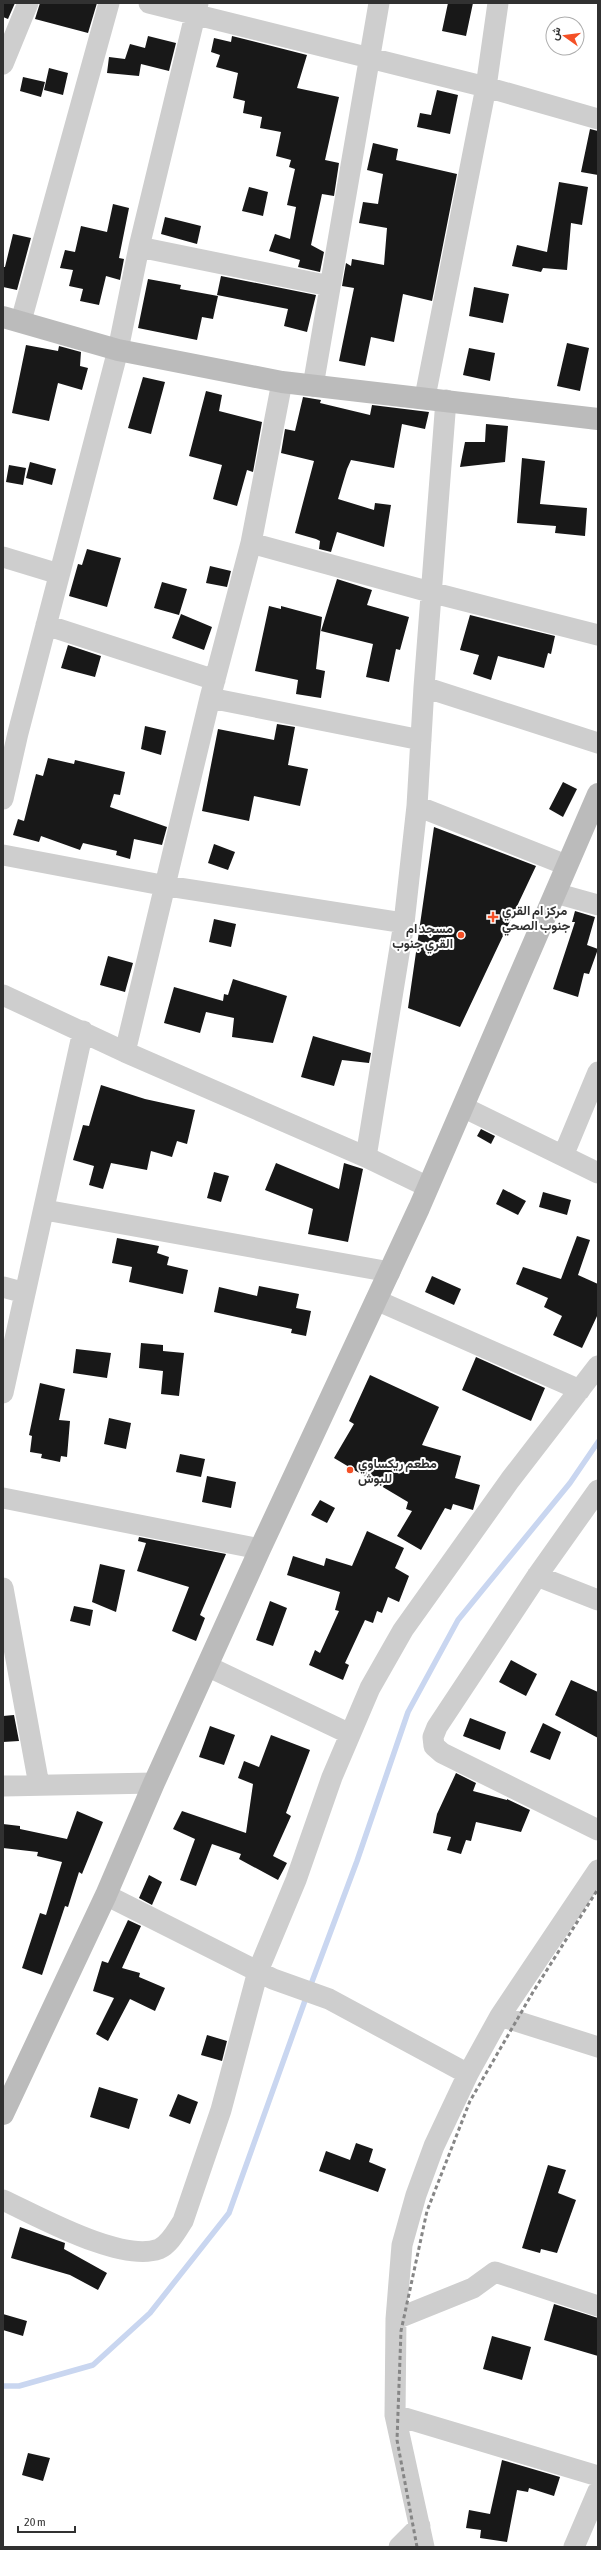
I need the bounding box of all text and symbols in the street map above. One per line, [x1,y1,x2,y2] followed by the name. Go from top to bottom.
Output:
[545,16,585,56] north arrow
[548,26,564,42] text: ش
[502,903,571,936] place label: مركز ام القري جنوب الصحي
[487,911,499,923] marker: مركز ام القري جنوب الصحي
[392,921,453,954] place label: مسجد ام القري جنوب
[456,930,466,940] marker: مسجد ام القري جنوب
[358,1456,437,1487] place label: مطعم ريكساوي للبوش
[345,1465,355,1475] marker: مطعم ريكساوي للبوش
[18,2508,75,2534] scale bar
[24,2515,46,2529] text: 20 m

